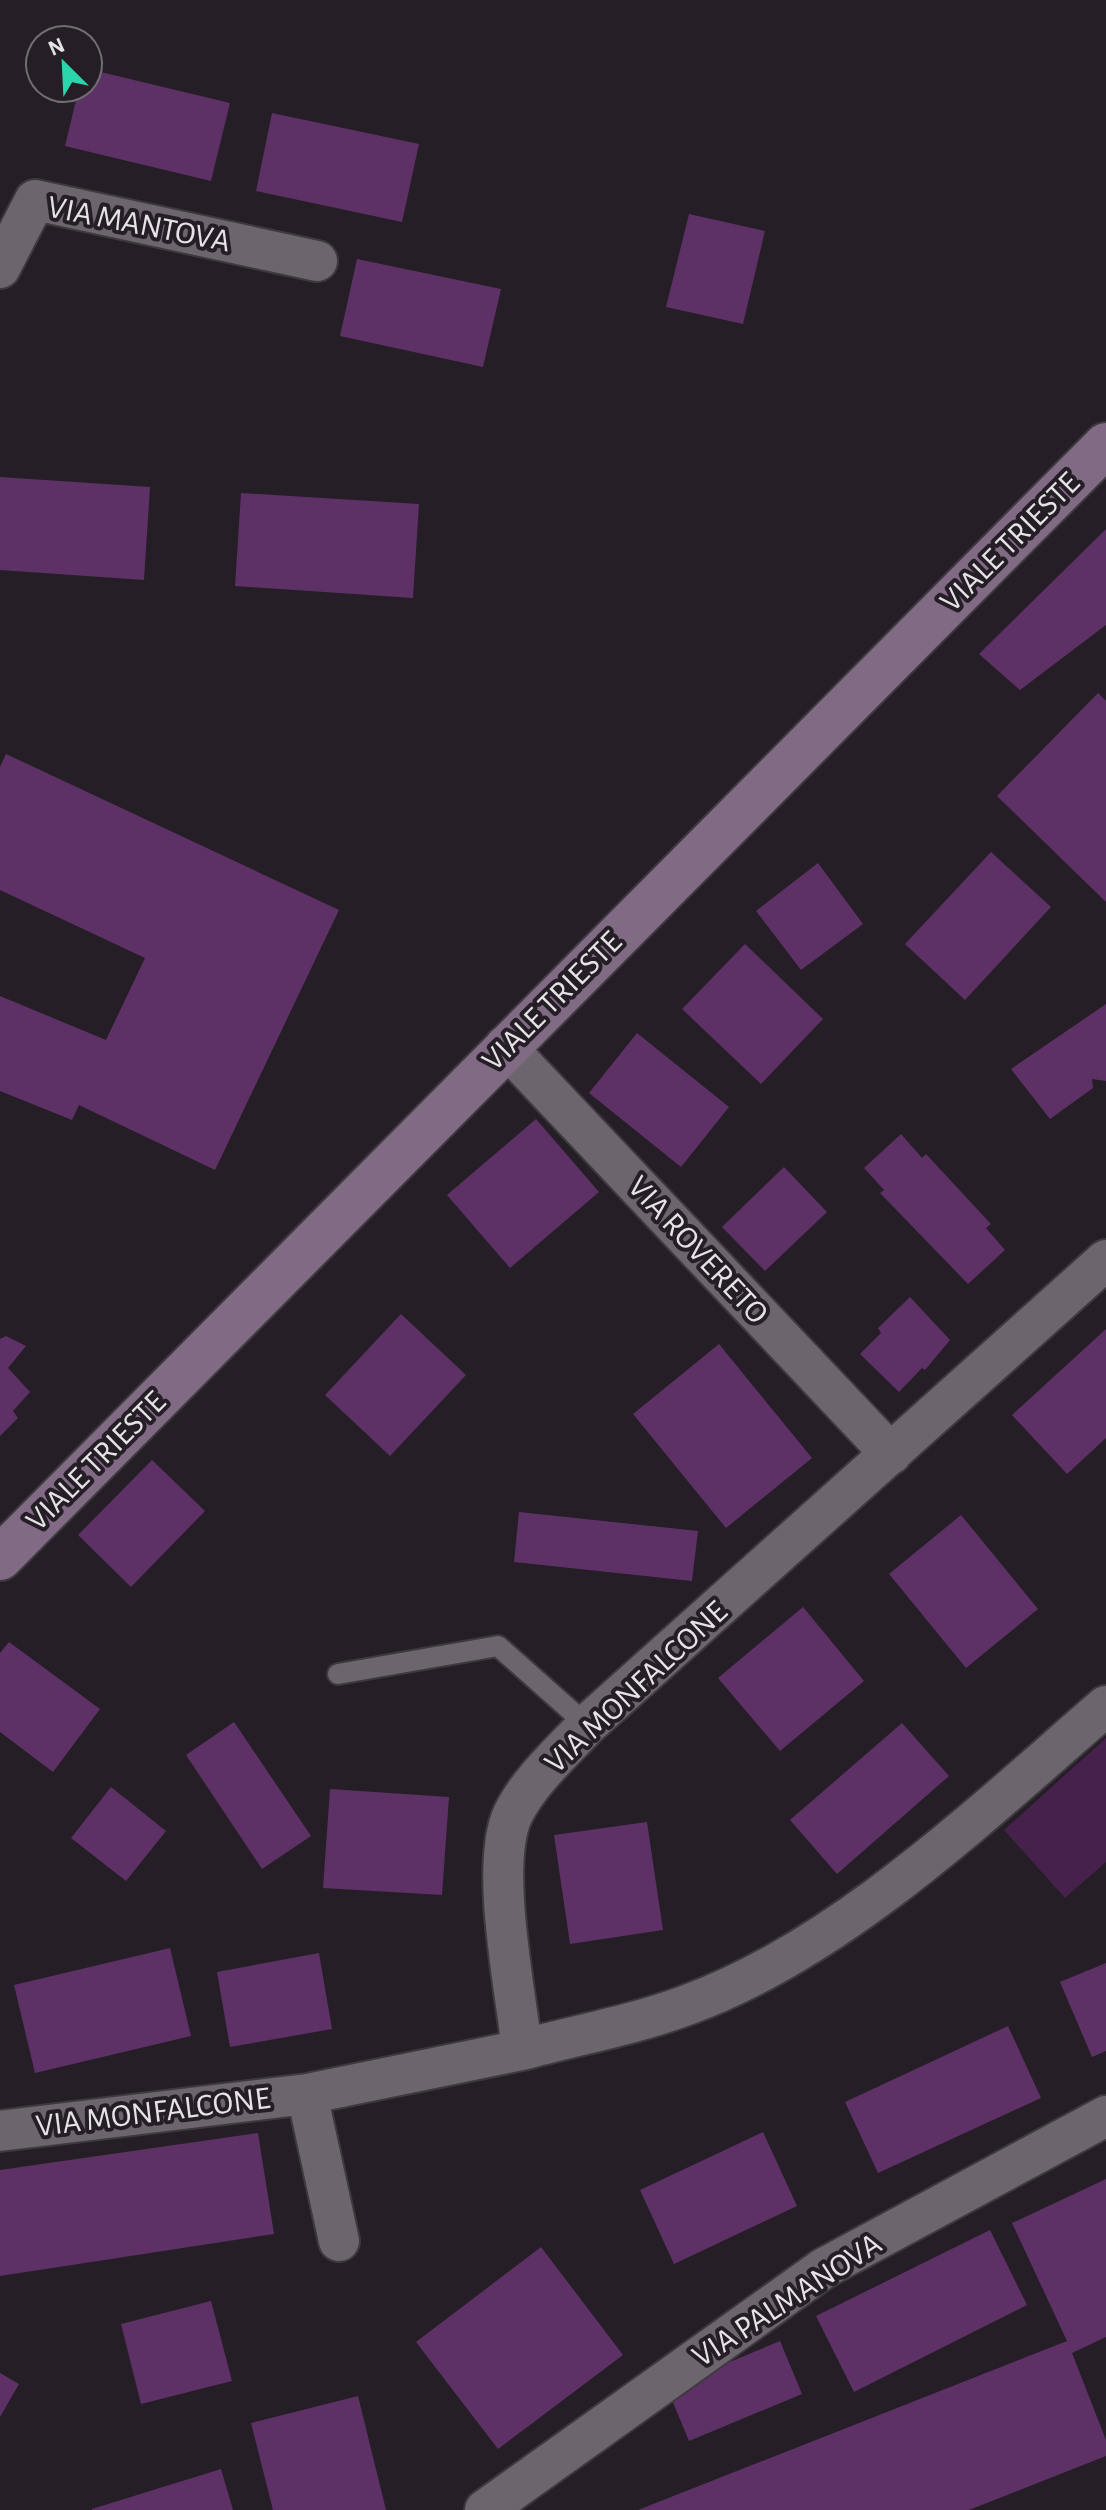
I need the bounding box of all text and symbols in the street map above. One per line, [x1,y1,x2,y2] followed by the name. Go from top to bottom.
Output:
[24,24,104,104] north arrow
[45,33,68,60] text: N
[45,191,233,257] street label: VIA MANTOVA
[934,466,1086,618] street label: VIALE TRIESTE
[476,925,628,1077] street label: VIALE TRIESTE
[622,1170,774,1330] street label: VIA ROVERETO
[20,1385,172,1537] street label: VIALE TRIESTE
[539,1595,733,1779] street label: VIA MONFALCONE
[34,2082,272,2142] street label: VIA MONFALCONE
[687,2227,887,2373] street label: VIA PALMANOVA

